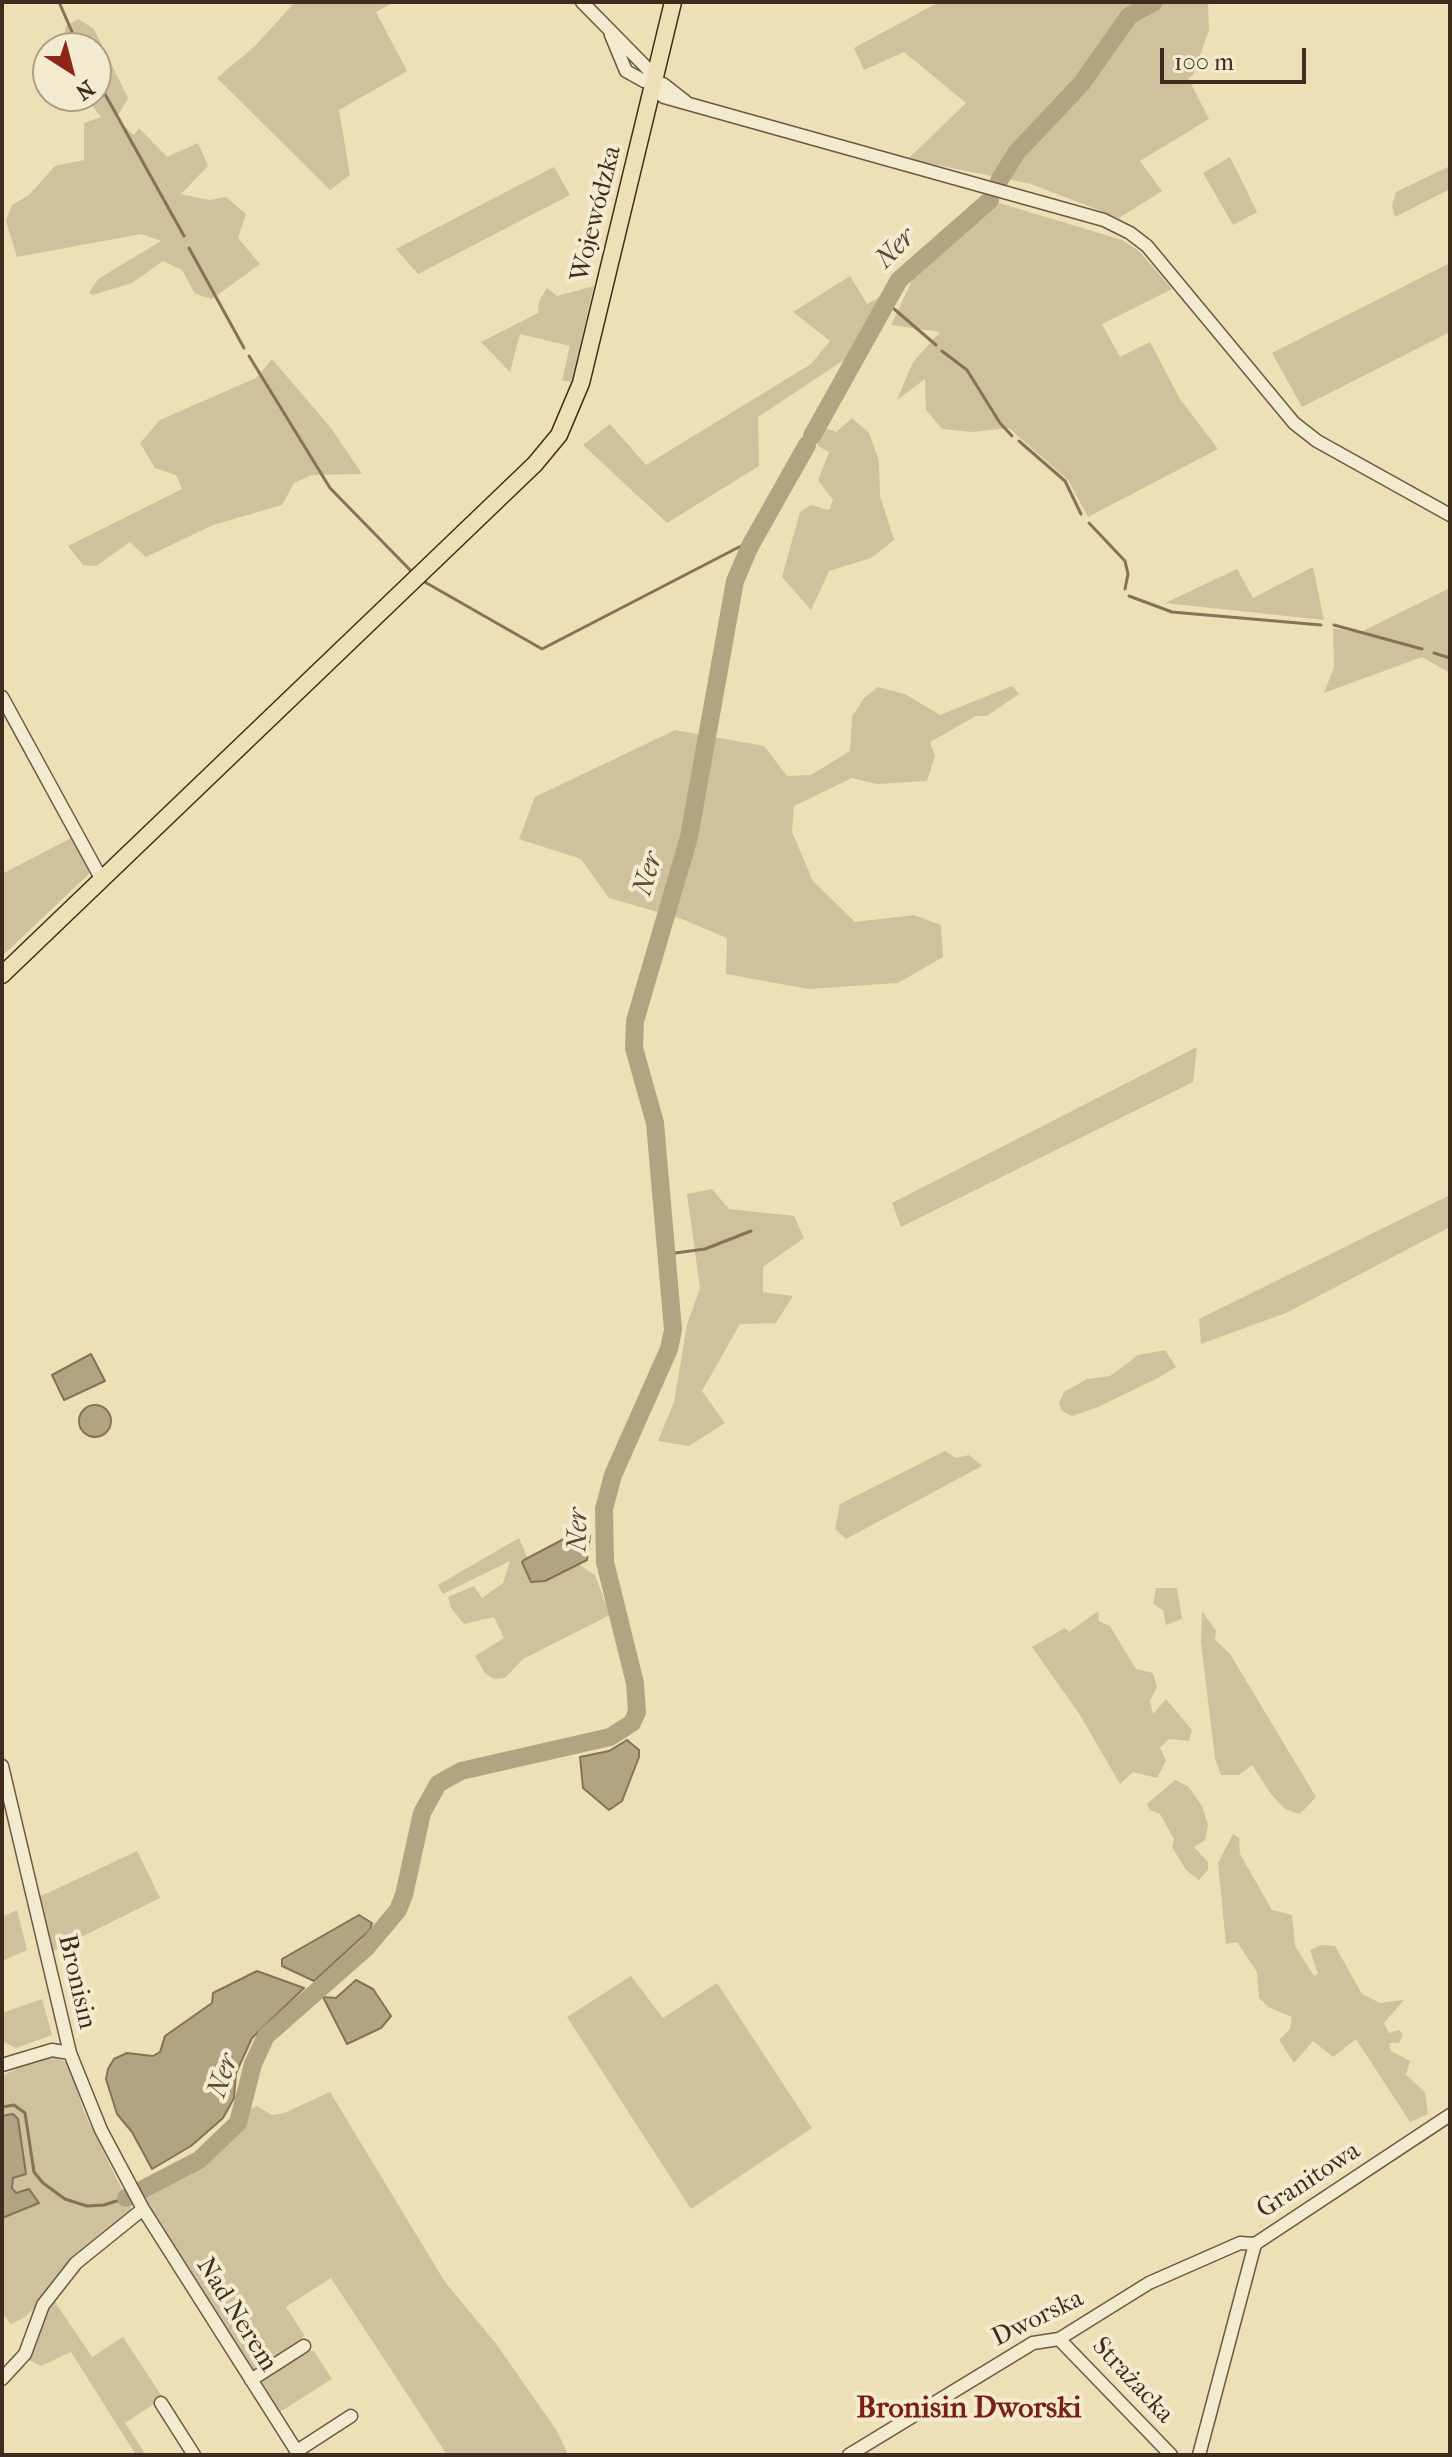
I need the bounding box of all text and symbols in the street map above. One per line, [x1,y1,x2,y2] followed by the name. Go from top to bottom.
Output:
[32,32,112,112] north arrow
[1164,32,1310,82] scale bar
[1174,48,1234,76] text: 100 m
[71,74,99,105] text: N
[565,143,629,285] street label: Wojewódzka
[869,222,923,276] water label: Ner
[627,848,671,900] water label: Ner
[562,1508,596,1552] water label: Ner
[50,1932,102,2032] street label: Bronisin
[201,2050,247,2102] water label: Ner
[1251,2136,1367,2226] street label: Granitowa
[189,2252,283,2378] street label: Nad Nerem
[987,2284,1089,2354] street label: Dworska
[1084,2332,1180,2430] street label: Strażacka
[857,2392,1081,2428] district label: Bronisin Dworski

